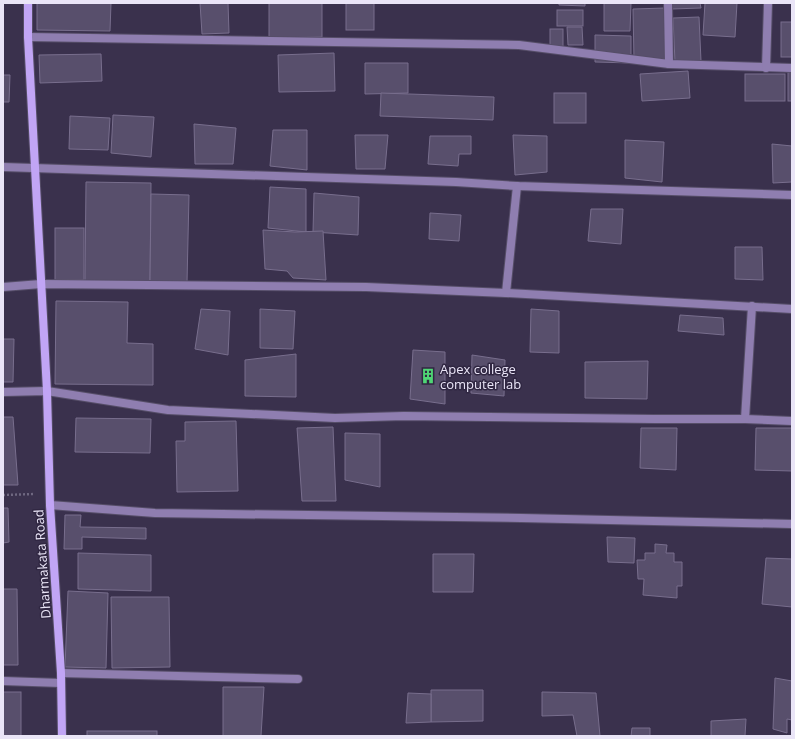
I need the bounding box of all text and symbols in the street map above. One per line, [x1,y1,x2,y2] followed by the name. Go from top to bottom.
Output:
[440,360,521,393] place label: Apex college computer lab
[419,367,437,385] building icon: Apex college computer lab
[29,509,55,619] street label: Dharmakata Road

